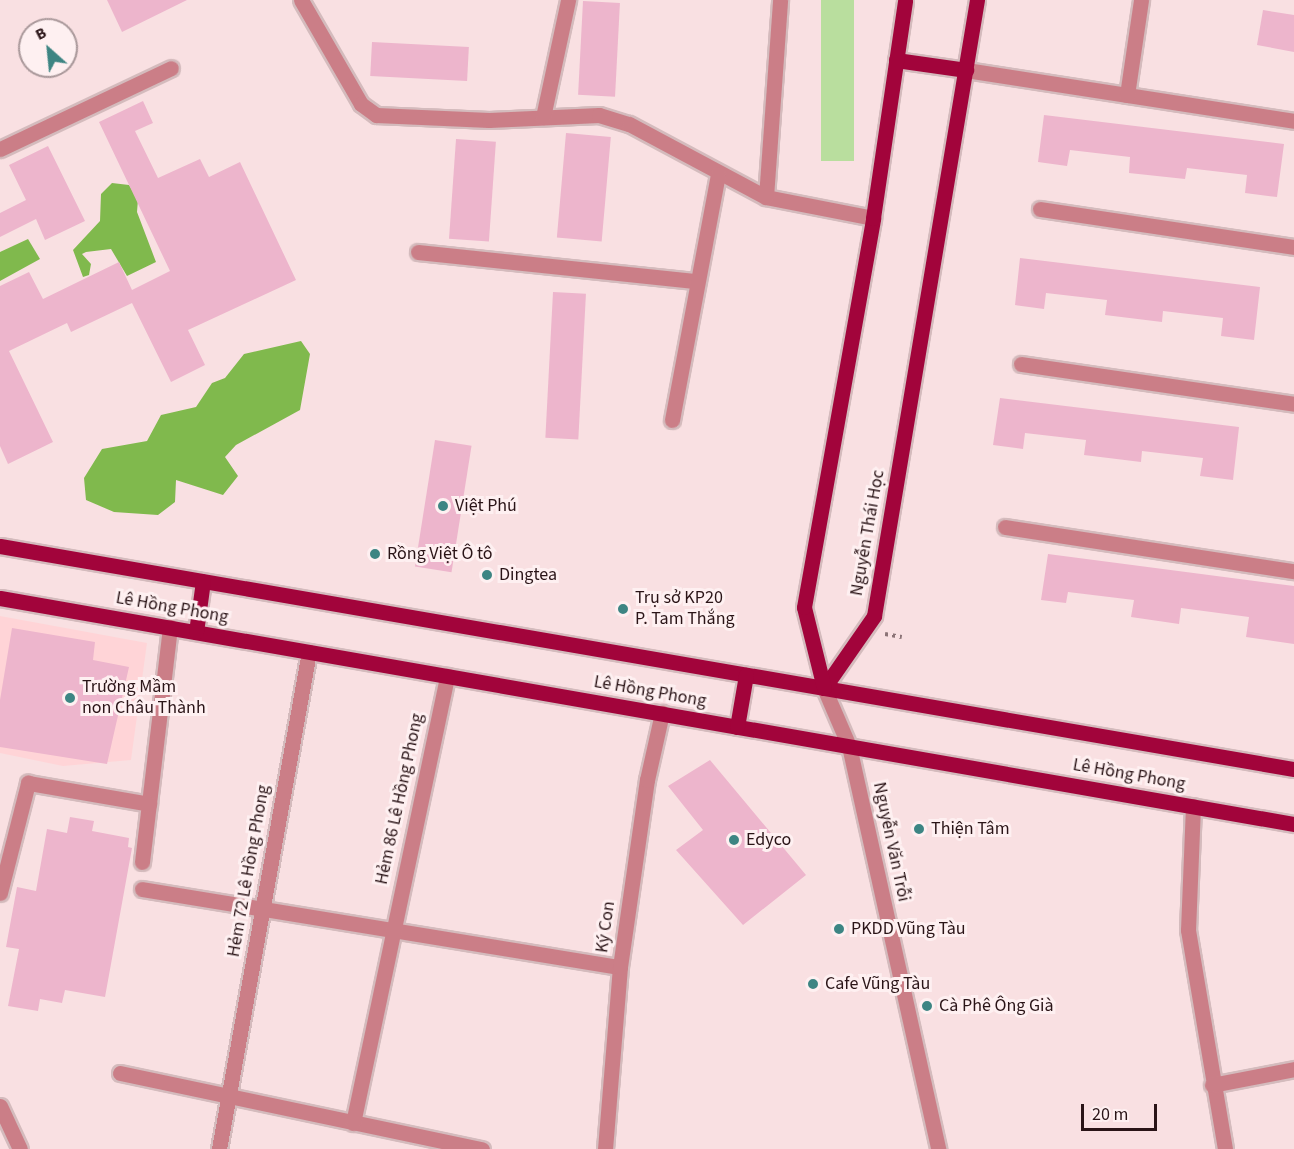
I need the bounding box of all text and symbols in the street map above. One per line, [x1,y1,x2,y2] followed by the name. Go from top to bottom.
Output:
[18,18,78,78] north arrow
[31,22,50,46] text: B
[846,468,890,598] street label: Nguyễn Thái Học
[455,495,517,517] place label: Việt Phú
[436,499,450,513] marker: Việt Phú
[387,543,493,565] place label: Rồng Việt Ô tô
[368,547,382,561] marker: Rồng Việt Ô tô
[499,564,557,586] place label: Dingtea
[480,568,494,582] marker: Dingtea
[114,587,230,629] street label: Lê Hồng Phong
[635,588,735,630] place label: Trụ sở KP20 P. Tam Thắng
[616,602,630,616] marker: Trụ sở KP20 P. Tam Thắng
[592,671,708,713] street label: Lê Hồng Phong
[82,677,206,720] place label: Trường Mầm non Châu Thành
[63,691,77,705] marker: Trường Mầm non Châu Thành
[371,711,429,887] street label: Hẻm 86 Lê Hồng Phong
[1071,754,1187,796] street label: Lê Hồng Phong
[868,780,914,904] street label: Nguyễn Văn Trỗi
[223,783,275,959] street label: Hẻm 72 Lê Hồng Phong
[931,818,1010,840] place label: Thiện Tâm
[912,822,926,836] marker: Thiện Tâm
[746,829,791,851] place label: Edyco
[727,833,741,847] marker: Edyco
[592,900,620,954] street label: Ký Con
[851,918,966,940] place label: PKDD Vũng Tàu
[832,922,846,936] marker: PKDD Vũng Tàu
[825,973,930,995] place label: Cafe Vũng Tàu
[806,977,820,991] marker: Cafe Vũng Tàu
[939,995,1054,1017] place label: Cà Phê Ông Già
[920,999,934,1013] marker: Cà Phê Ông Già
[1084,1092,1160,1130] scale bar
[1092,1102,1128,1127] text: 20 m

